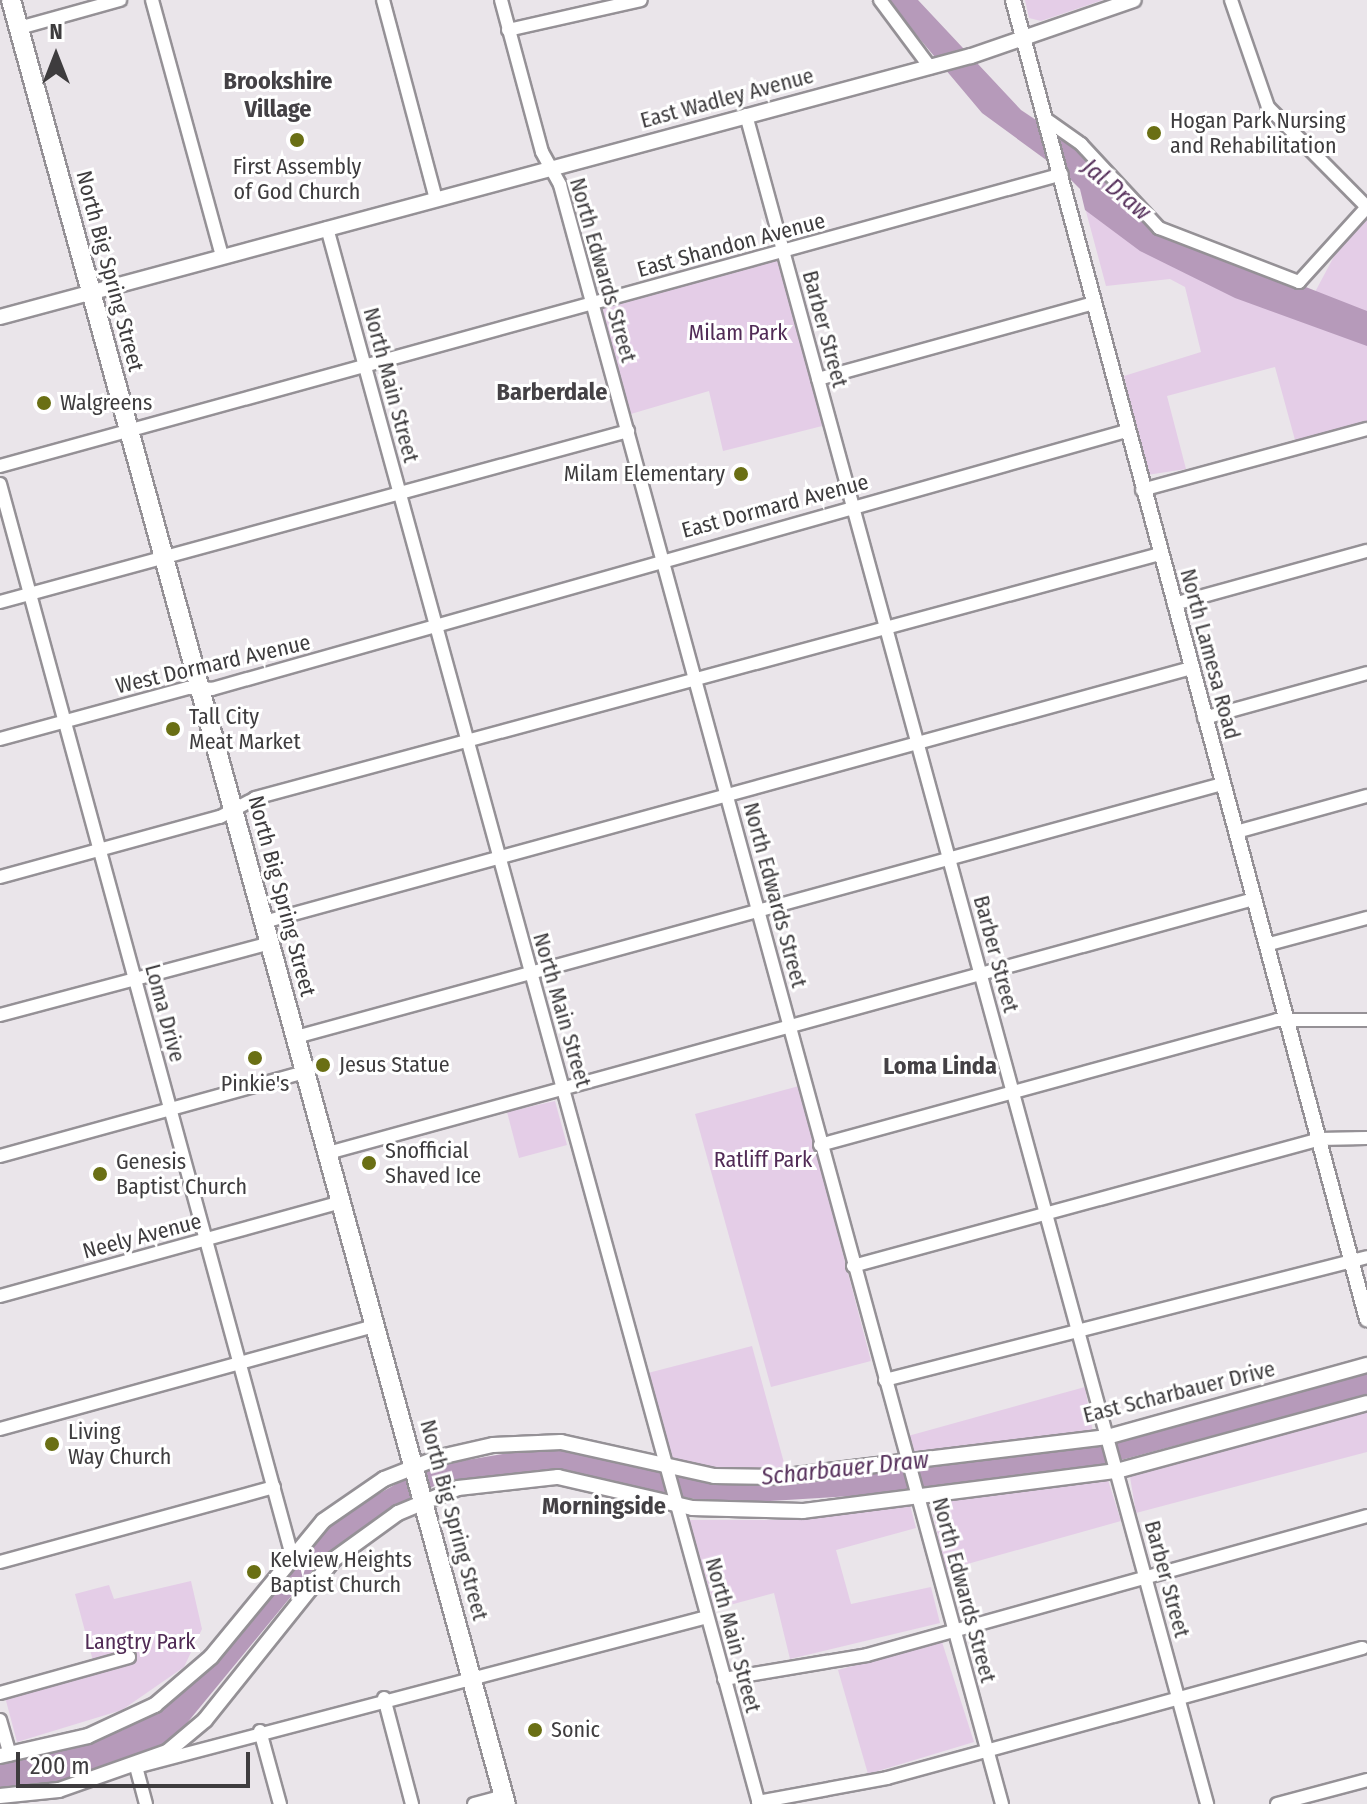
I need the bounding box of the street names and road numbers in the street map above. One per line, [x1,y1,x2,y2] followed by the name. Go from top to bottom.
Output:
[637,62,817,134] street label: East Wadley Avenue
[71,168,149,374] street label: North Big Spring Street
[564,175,642,365] street label: North Edwards Street
[634,207,828,283] street label: East Shandon Avenue
[797,268,853,390] street label: Barber Street
[358,305,424,465] street label: North Main Street
[679,468,871,544] street label: East Dormard Avenue
[1175,566,1245,742] street label: North Lamesa Road
[113,629,313,699] street label: West Dormard Avenue
[243,793,321,999] street label: North Big Spring Street
[738,800,812,990] street label: North Edwards Street
[968,893,1024,1015] street label: Barber Street
[527,930,597,1090] street label: North Main Street
[139,961,191,1065] street label: Loma Drive
[80,1207,204,1265] street label: Neely Avenue
[1080,1355,1278,1429] street label: East Scharbauer Drive
[415,1417,493,1623] street label: North Big Spring Street
[927,1495,1001,1685] street label: North Edwards Street
[1139,1518,1195,1640] street label: Barber Street
[700,1555,766,1715] street label: North Main Street

